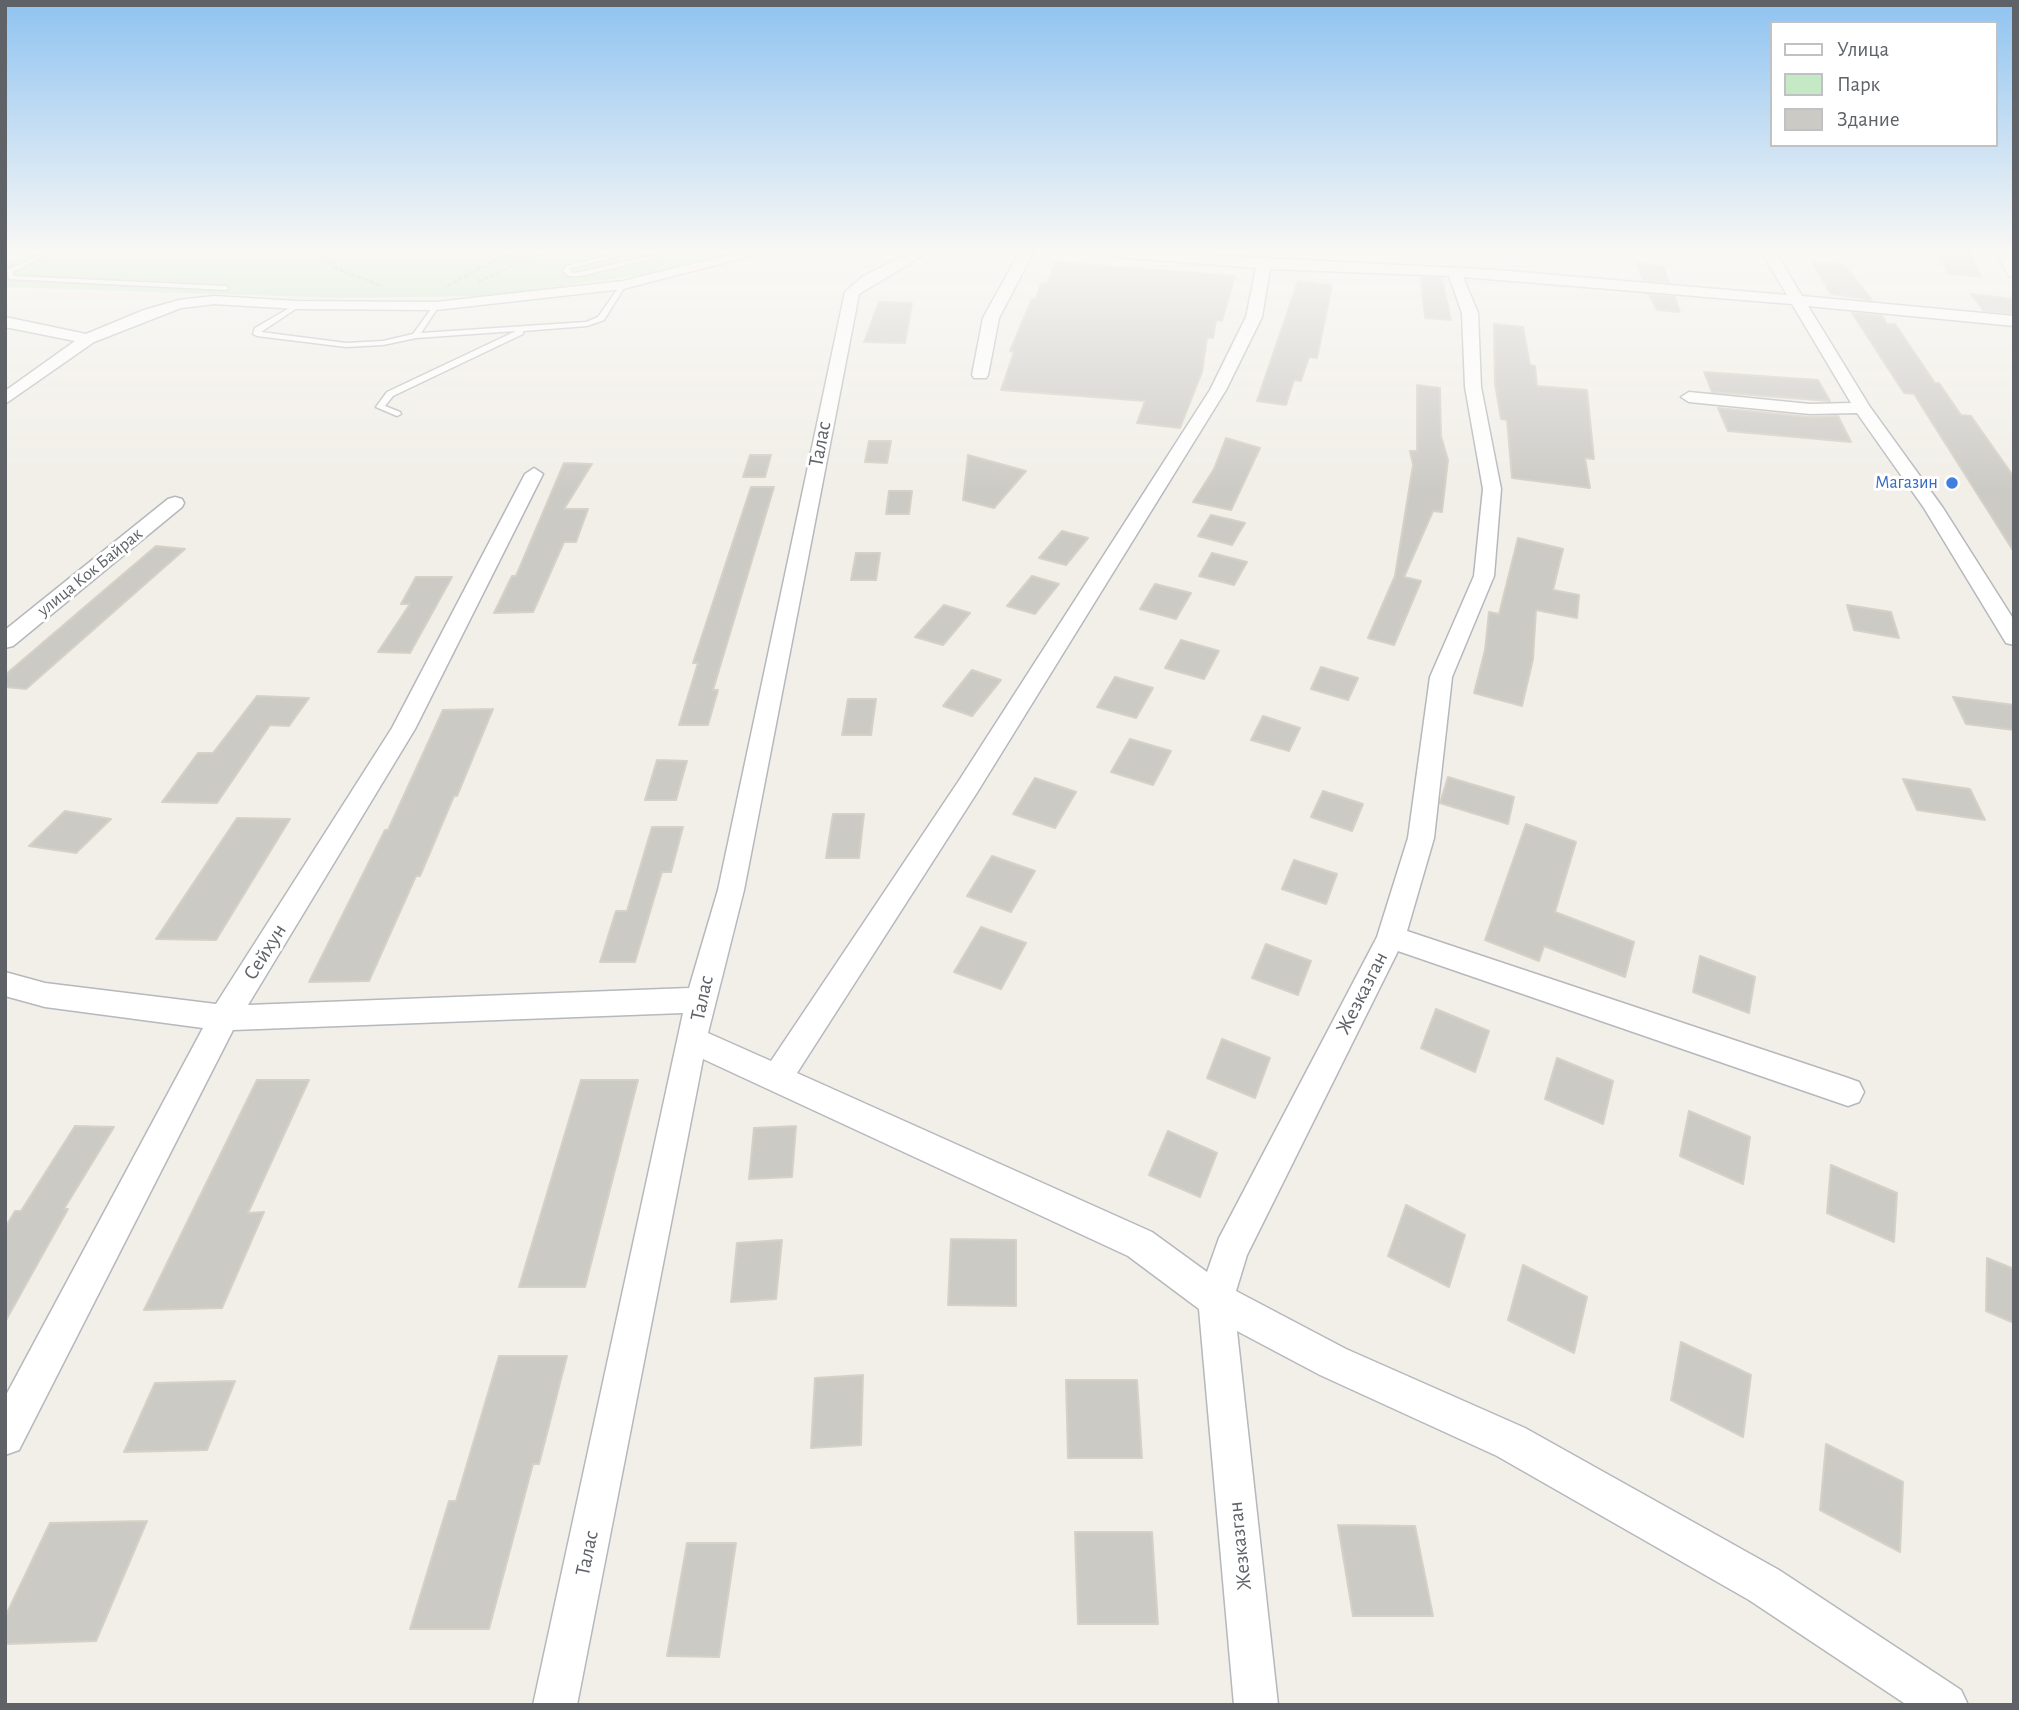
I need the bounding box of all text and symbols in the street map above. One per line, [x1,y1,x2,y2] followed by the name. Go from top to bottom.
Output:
[1770,21,1998,147] legend
[1837,39,1889,60] text: Улица
[1837,74,1880,95] text: Парк
[1837,109,1900,130] text: Здание
[803,419,837,469] street label: Талас
[1875,472,1938,494] place label: Магазин
[1944,475,1960,491] marker: Магазин
[33,523,147,621] street label: улица Кок Байрак
[238,919,292,985] street label: Сейхун
[1330,947,1394,1039] street label: Жезказган
[685,973,719,1023] street label: Талас
[1223,1500,1257,1592] street label: Жезказган
[570,1528,604,1578] street label: Талас

